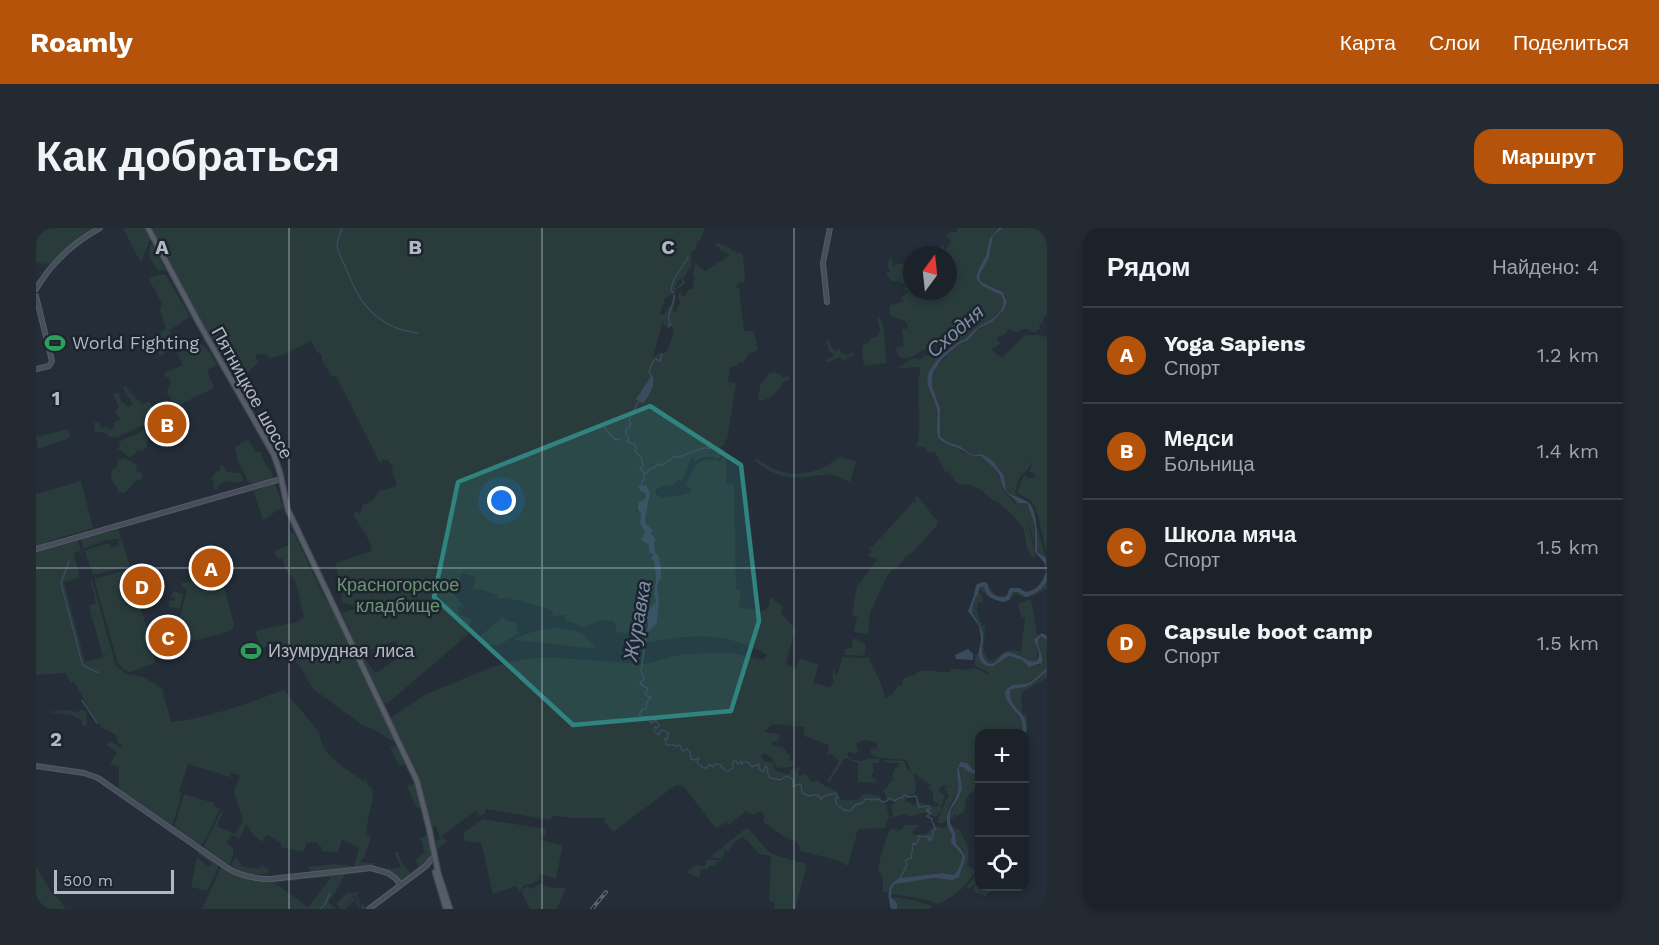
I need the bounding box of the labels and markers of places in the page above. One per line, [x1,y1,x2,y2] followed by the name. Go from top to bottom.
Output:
[43,331,67,355] sports icon: World Fighting
[72,332,200,353] place label: World Fighting
[148,402,186,446] pin: B
[192,546,231,590] pin: A
[122,564,162,608] pin: D
[148,614,188,660] pin: C
[239,639,263,663] sports icon: Изумрудная лиса
[268,640,415,661] place label: Изумрудная лиса

